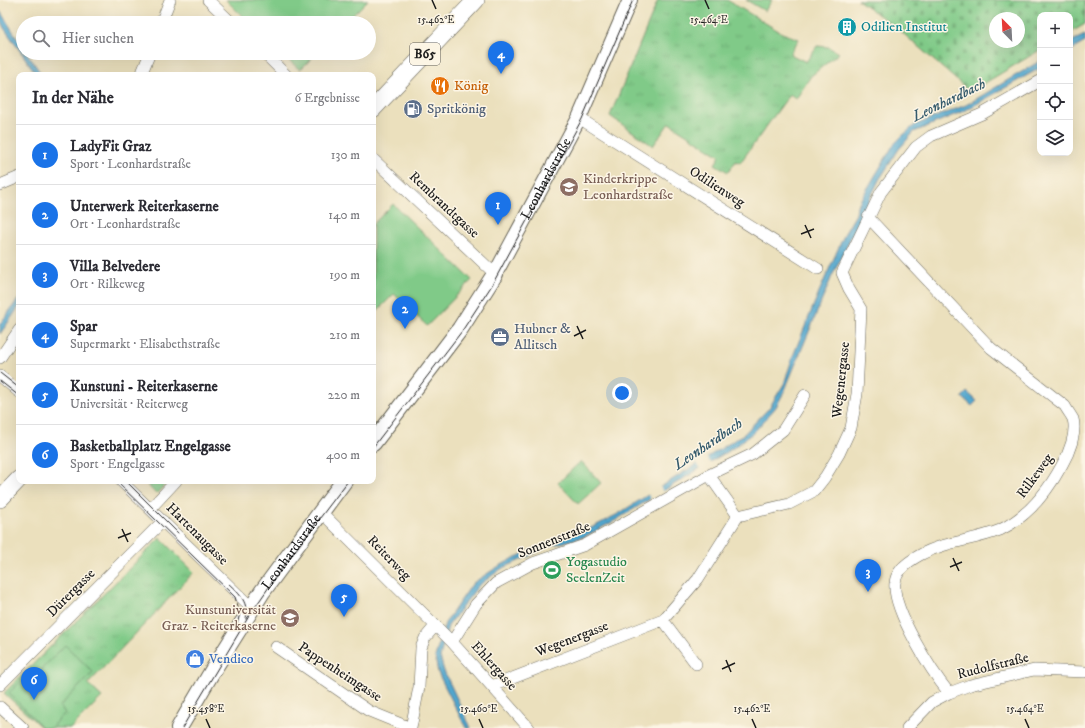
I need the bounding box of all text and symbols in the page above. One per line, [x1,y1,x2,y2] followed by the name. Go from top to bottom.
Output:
[989,12,1025,48] north arrow
[1037,12,1073,156] map controls
[1037,12,1073,48] button: +
[418,14,454,26] text: 15.462°E
[690,14,728,26] text: 15.464°E
[16,16,376,60] search box
[836,16,858,38] building icon: Odilien Institut
[861,18,947,36] place label: Odilien Institut
[30,27,52,49] icon: search
[62,29,134,48] text: Hier suchen
[488,41,514,74] pin: 4
[410,43,440,65] road number: B65
[1037,48,1073,84] button: −
[908,74,989,126] water label: Leonhardbach
[429,75,451,97] restaurant icon: König
[454,77,488,95] place label: König
[1037,84,1073,120] button: locate
[32,87,114,109] text: In der Nähe
[294,90,360,106] text: 6 Ergebnisse
[402,98,424,120] fuel station icon: Spritkönig
[427,100,486,118] place label: Spritkönig
[1037,120,1073,156] button: layers
[517,135,576,223] street label: Leonhardstraße
[70,137,151,156] text: LadyFit Graz
[43,147,47,163] text: 1
[331,147,360,163] text: 130 m
[70,156,191,172] text: Sport · Leonhardstraße
[686,162,748,212] street label: Odilienweg
[405,168,483,242] street label: Rembrandtgasse
[583,170,673,204] place label: Kinderkrippe Leonhardstraße
[558,176,580,198] school or university icon: Kinderkrippe Leonhardstraße
[485,192,511,225] pin: 1
[70,197,219,216] text: Unterwerk Reiterkaserne
[42,207,48,223] text: 2
[328,207,360,223] text: 140 m
[70,216,181,232] text: Ort · Leonhardstraße
[70,257,160,276] text: Villa Belvedere
[43,267,47,283] text: 3
[329,267,360,283] text: 190 m
[70,276,145,292] text: Ort · Rilkeweg
[392,296,418,329] pin: 2
[70,317,97,336] text: Spar
[514,320,571,354] place label: Hubner & Allitsch
[489,326,511,348] office icon: Hubner & Allitsch
[41,327,49,343] text: 4
[329,327,360,343] text: 210 m
[70,336,220,352] text: Supermarkt · Elisabethstraße
[828,341,854,420] street label: Wegenergasse
[70,377,218,396] text: Kunstuni - Reiterkaserne
[612,383,632,403] your location
[42,387,48,403] text: 5
[328,387,360,403] text: 220 m
[70,396,188,412] text: Universität · Reiterweg
[669,414,746,475] water label: Leonhardbach
[70,437,231,456] text: Basketballplatz Engelgasse
[42,447,48,463] text: 6
[326,447,360,463] text: 400 m
[1013,450,1057,502] street label: Rilkeweg
[70,456,165,472] text: Sport · Engelgasse
[162,499,232,569] street label: Hartenaugasse
[257,510,326,594] street label: Leonhardstraße
[515,517,593,563] street label: Sonnenstraße
[363,532,415,584] street label: Reiterweg
[566,553,627,587] place label: Yogastudio SeelenZeit
[541,559,563,581] sports icon: Yogastudio SeelenZeit
[855,559,881,592] pin: 3
[43,565,99,621] street label: Dürergasse
[331,584,357,617] pin: 5
[162,601,277,635] place label: Kunstuniversität Graz - Reiterkaserne
[279,607,301,629] school or university icon: Kunstuniversität Graz - Reiterkaserne
[532,617,611,662] street label: Wegenergasse
[295,638,385,706] street label: Pappenheimgasse
[467,638,521,695] street label: Ehlergasse
[184,648,206,670] shop icon: Vendico
[955,648,1031,684] street label: Rudolfstraße
[208,650,254,668] place label: Vendico
[21,667,47,700] pin: 6
[188,703,224,715] text: 15.458°E
[460,703,498,715] text: 15.460°E
[734,703,770,715] text: 15.462°E
[1006,703,1044,715] text: 15.464°E

